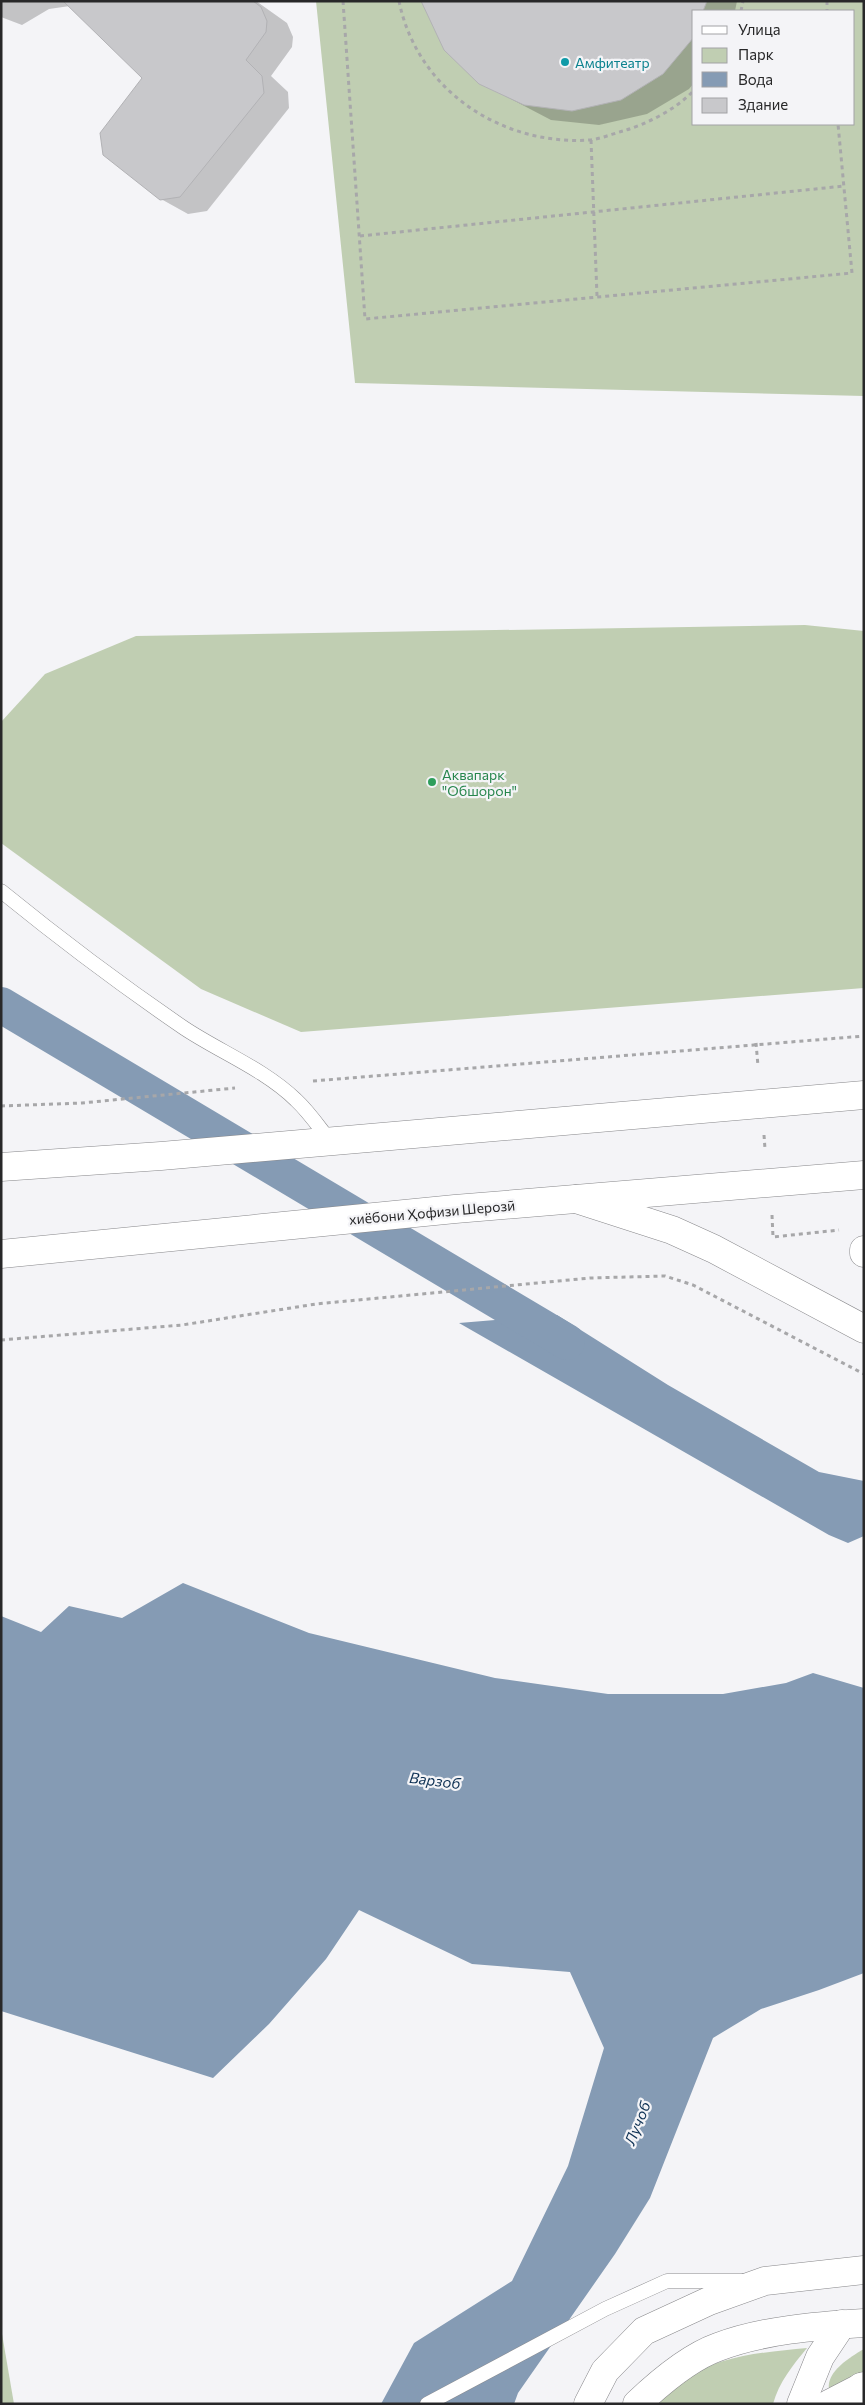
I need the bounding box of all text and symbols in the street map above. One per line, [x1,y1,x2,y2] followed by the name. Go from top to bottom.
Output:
[692,10,855,125] legend
[738,20,780,38] text: Улица
[738,45,774,63] text: Парк
[575,54,650,71] place label: Aмфитеатр
[559,56,571,68] marker: Aмфитеатр
[738,70,773,88] text: Вода
[738,95,788,113] text: Здание
[442,766,517,799] place label: Аквапарк "Обшорон"
[426,776,438,788] marker: Аквапарк "Обшорон"
[348,1196,516,1228] street label: хиёбони Ҳофизи Шерозӣ
[408,1768,463,1792] water label: Варзоб
[620,2098,654,2148] water label: Лучоб

